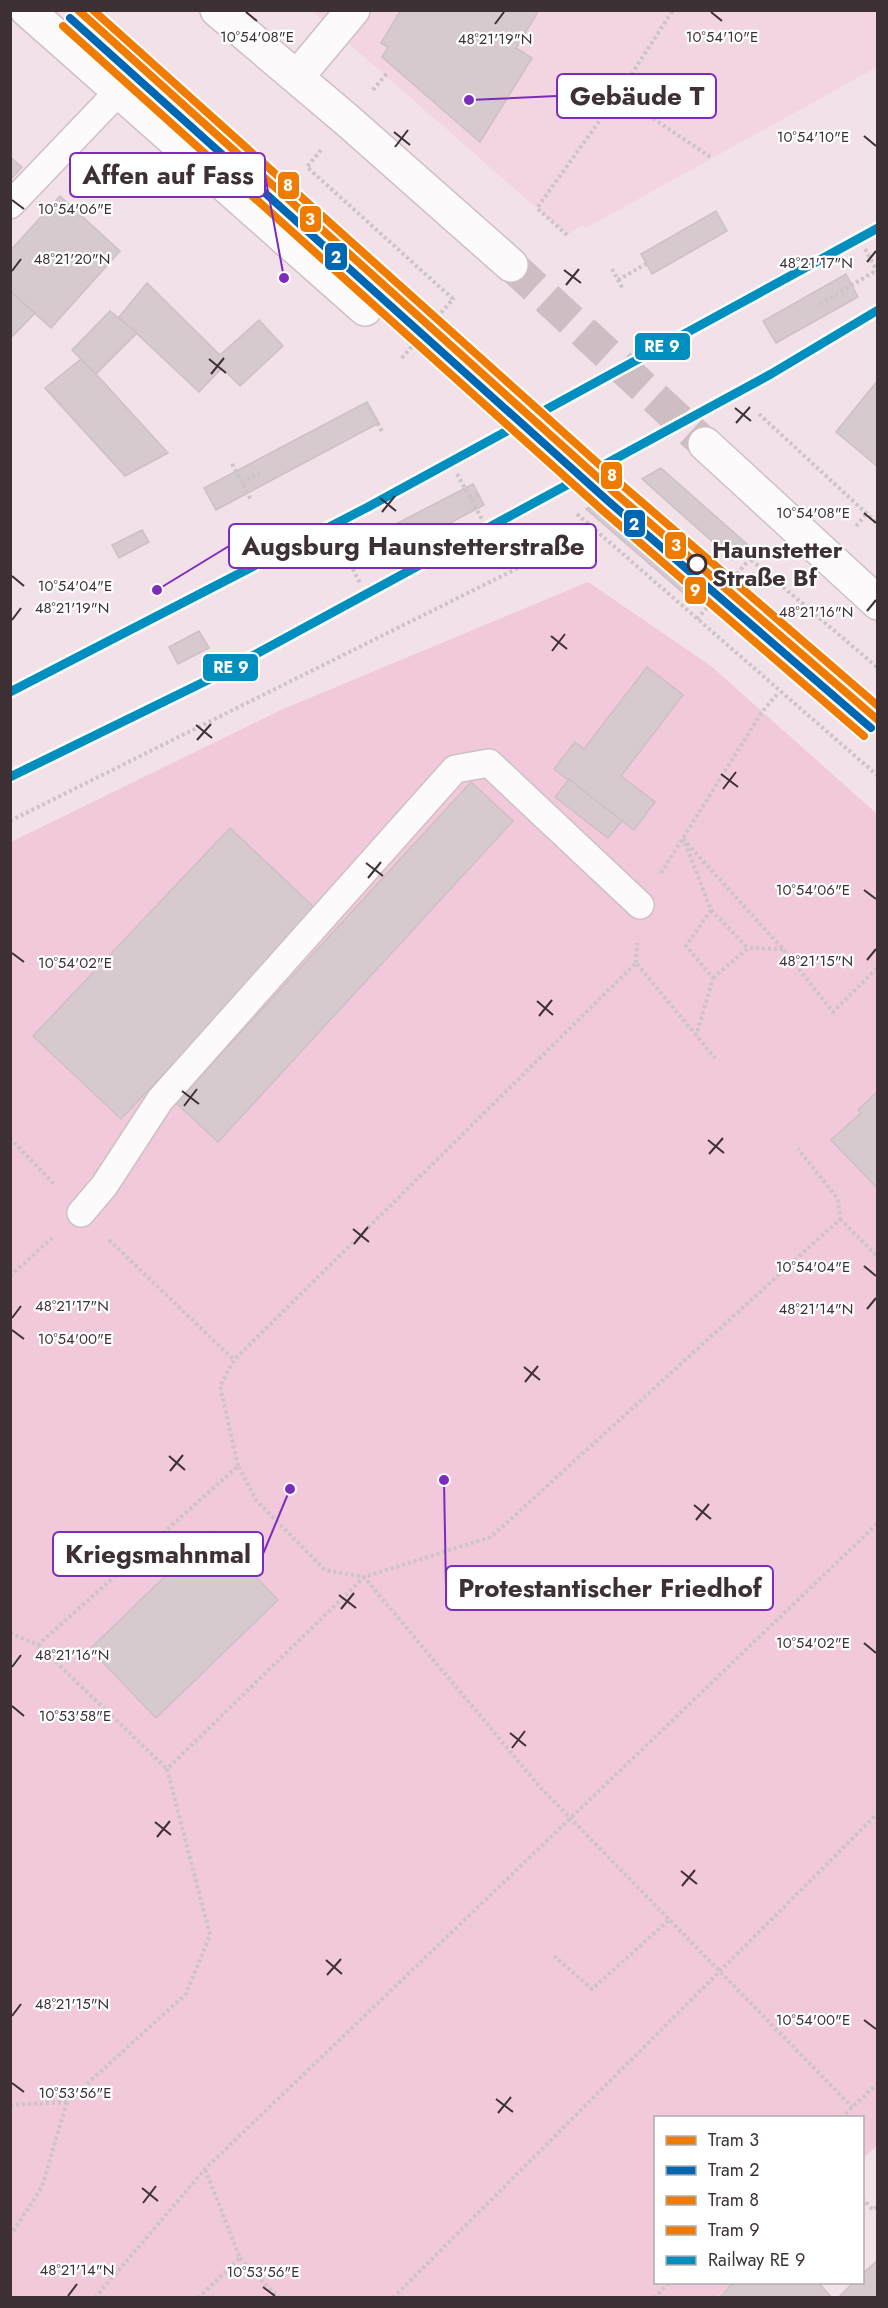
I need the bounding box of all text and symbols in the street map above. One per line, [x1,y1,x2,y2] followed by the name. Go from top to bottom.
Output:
[220,26,294,48] text: 10°54'08"E
[686,26,758,48] text: 10°54'10"E
[458,28,532,50] text: 48°21'19"N
[557,74,716,118] callout: Gebäude T
[570,77,705,115] text: Gebäude T
[777,126,849,148] text: 10°54'10"E
[70,153,265,197] callout: Affen auf Fass
[81,156,254,194] text: Affen auf Fass
[277,171,300,200] line badge: 8
[283,174,293,197] text: 8
[38,198,112,220] text: 10°54'06"E
[299,205,322,233] line badge: 3
[305,208,315,231] text: 3
[324,242,348,271] line badge: 2
[331,246,341,269] text: 2
[34,248,110,270] text: 48°21'20"N
[779,252,853,274] text: 48°21'17"N
[634,332,691,361] line badge: RE 9
[644,335,680,358] text: RE 9
[600,461,623,490] line badge: 8
[607,464,617,487] text: 8
[776,502,850,524] text: 10°54'08"E
[623,509,646,538] line badge: 2
[629,513,639,536] text: 2
[229,524,596,568] callout: Augsburg Haunstetterstraße
[240,527,585,565] text: Augsburg Haunstetterstraße
[664,531,687,560] line badge: 3
[712,532,843,595] place label: Haunstetter Straße Bf
[671,534,681,557] text: 3
[687,554,707,574] marker: Haunstetter Straße Bf
[38,575,112,597] text: 10°54'04"E
[684,576,707,605] line badge: 9
[690,579,700,602] text: 9
[35,597,109,619] text: 48°21'19"N
[779,601,853,623] text: 48°21'16"N
[202,653,259,682] line badge: RE 9
[213,656,249,679] text: RE 9
[776,879,850,901] text: 10°54'06"E
[779,950,853,972] text: 48°21'15"N
[38,952,112,974] text: 10°54'02"E
[776,1256,850,1278] text: 10°54'04"E
[35,1295,109,1317] text: 48°21'17"N
[779,1298,853,1320] text: 48°21'14"N
[38,1328,112,1350] text: 10°54'00"E
[53,1532,263,1576] callout: Kriegsmahnmal
[65,1535,251,1573] text: Kriegsmahnmal
[446,1566,773,1610] callout: Protestantischer Friedhof
[458,1569,763,1607] text: Protestantischer Friedhof
[776,1632,850,1654] text: 10°54'02"E
[35,1644,109,1666] text: 48°21'16"N
[39,1705,111,1727] text: 10°53'58"E
[35,1993,109,2015] text: 48°21'15"N
[776,2009,850,2031] text: 10°54'00"E
[38,2082,112,2104] text: 10°53'56"E
[654,2116,864,2284] legend
[708,2127,759,2153] text: Tram 3
[708,2157,759,2183] text: Tram 2
[708,2187,759,2213] text: Tram 8
[708,2217,760,2243] text: Tram 9
[708,2247,805,2273] text: Railway RE 9
[40,2259,114,2281] text: 48°21'14"N
[226,2261,300,2283] text: 10°53'56"E

